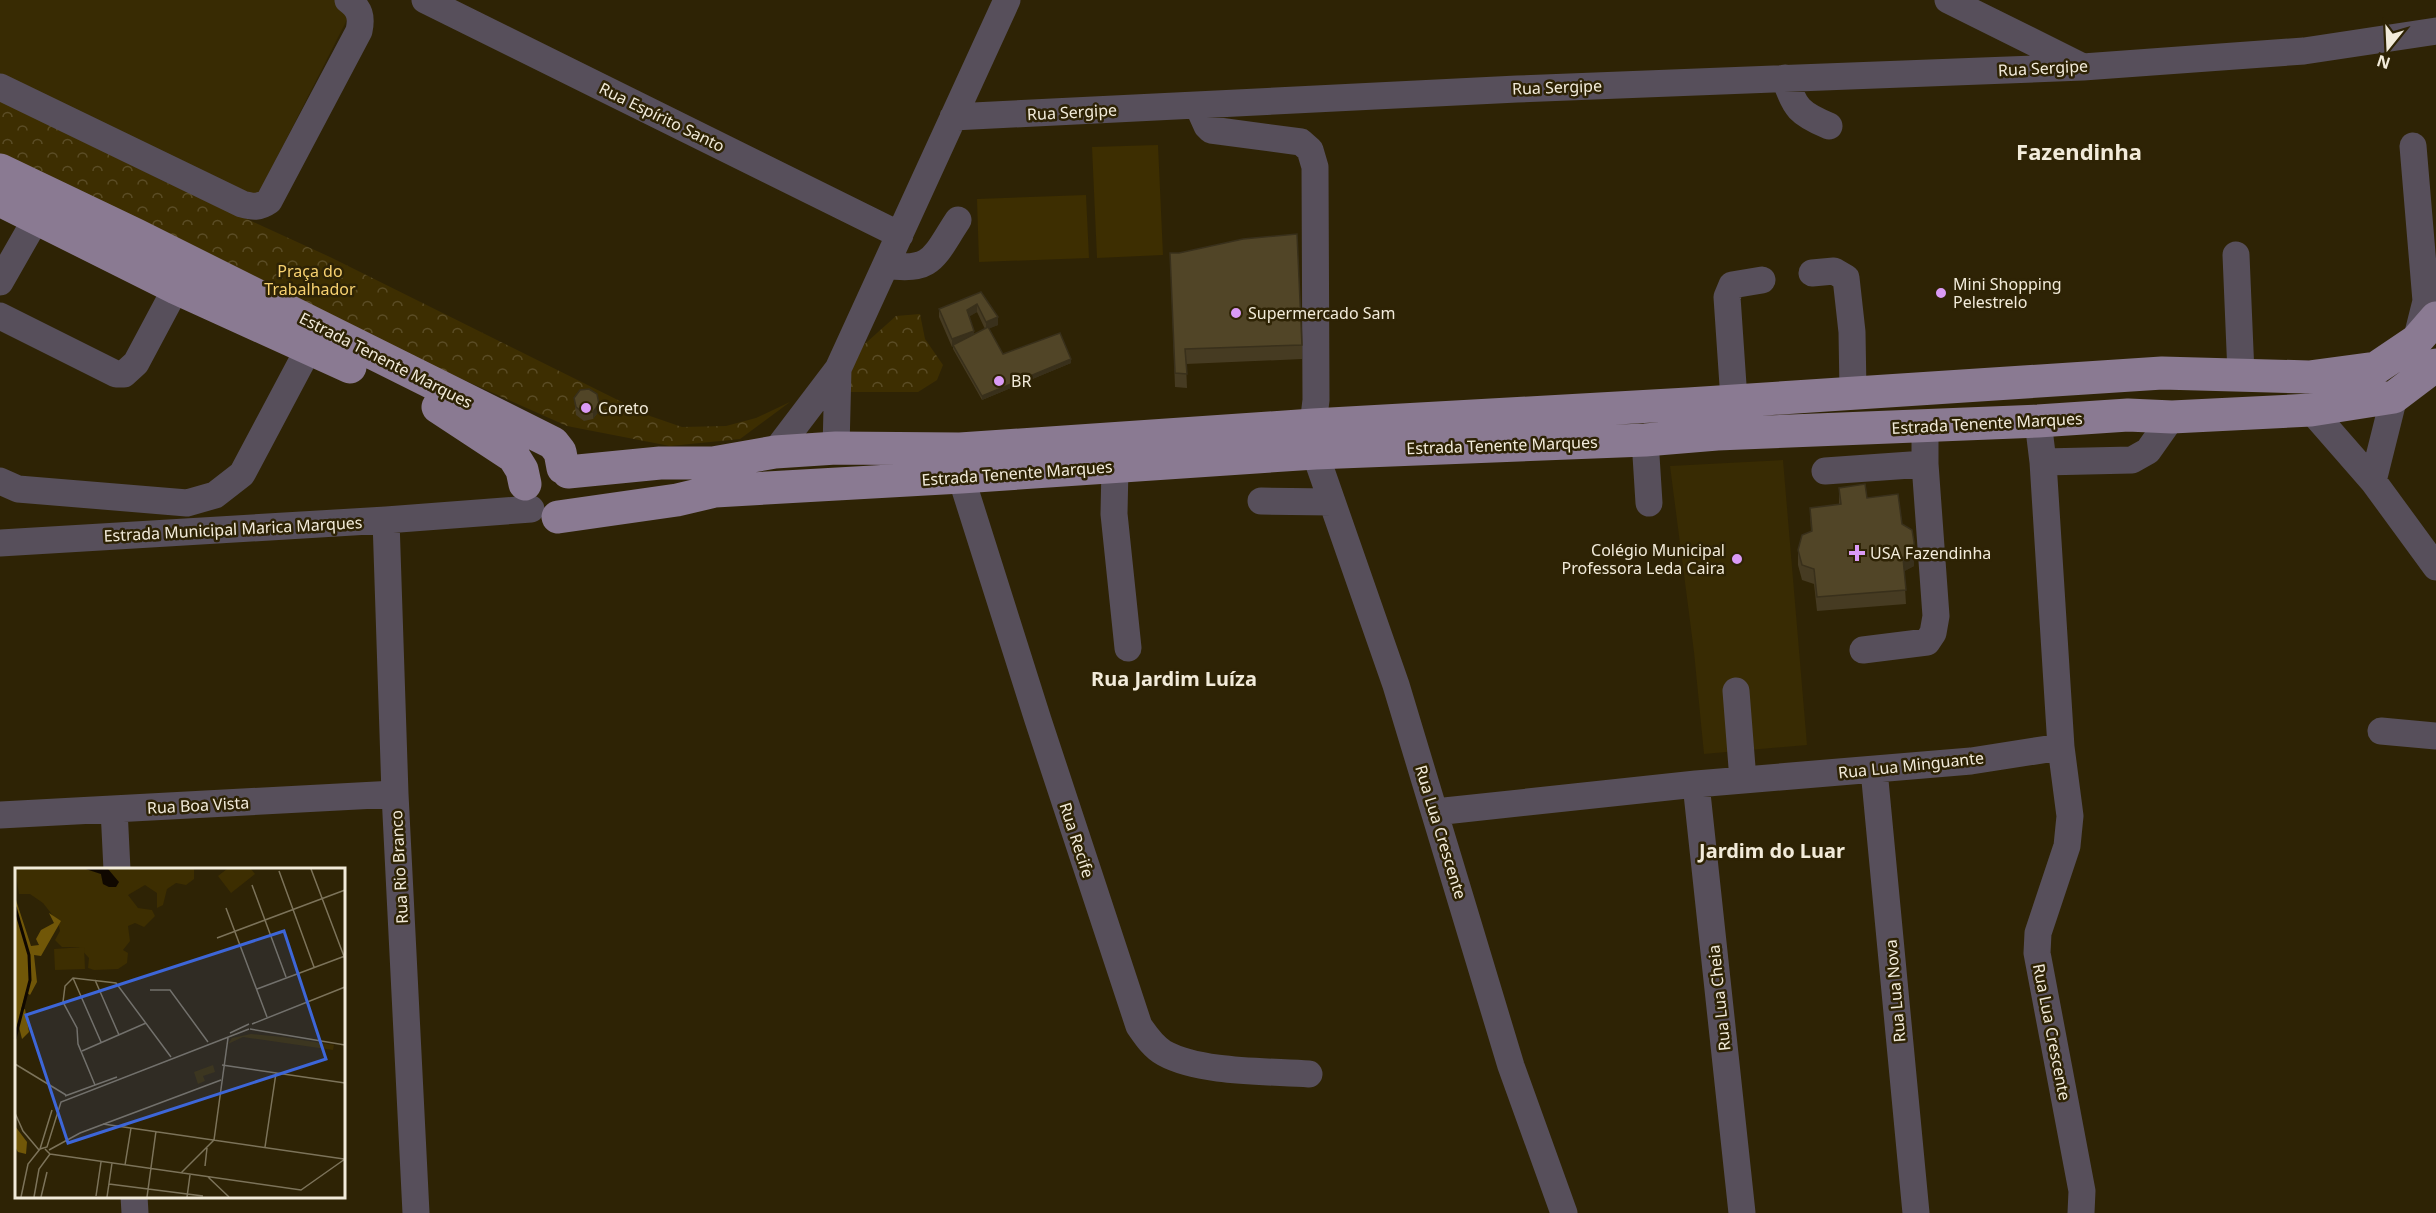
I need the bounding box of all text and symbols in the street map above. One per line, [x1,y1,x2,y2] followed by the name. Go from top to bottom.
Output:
[2358,18,2418,78] north arrow
[2374,50,2393,75] text: N
[1997,55,2089,81] street label: Rua Sergipe
[1512,74,1602,100] street label: Rua Sergipe
[596,77,728,157] street label: Rua Espírito Santo
[1026,99,1118,125] street label: Rua Sergipe
[2016,136,2142,166] district label: Fazendinha
[264,260,356,300] park label: Praça do Trabalhador
[1953,273,2062,313] place label: Mini Shopping Pelestrelo
[1934,286,1948,300] marker: Mini Shopping Pelestrelo
[1248,302,1395,324] place label: Supermercado Sam
[1229,306,1243,320] marker: Supermercado Sam
[296,307,476,413] street label: Estrada Tenente Marques
[1011,370,1031,392] place label: BR
[992,374,1006,388] marker: BR
[598,397,649,419] place label: Coreto
[579,401,593,415] marker: Coreto
[1891,407,2083,439] street label: Estrada Tenente Marques
[1406,431,1598,459] street label: Estrada Tenente Marques
[921,455,1113,491] street label: Estrada Tenente Marques
[103,511,363,547] street label: Estrada Municipal Marica Marques
[1562,539,1725,579] place label: Colégio Municipal Professora Leda Caira
[1870,542,1991,564] place label: USA Fazendinha
[1848,544,1866,562] marker: USA Fazendinha
[1730,552,1744,566] marker: Colégio Municipal Professora Leda Caira
[1091,665,1257,692] district label: Rua Jardim Luíza
[1837,746,1985,784] street label: Rua Lua Minguante
[1410,762,1472,902] street label: Rua Lua Crescente
[146,791,250,819] street label: Rua Boa Vista
[1054,799,1100,881] street label: Rua Recife
[385,810,413,924] street label: Rua Rio Branco
[1697,837,1845,864] district label: Jardim do Luar
[15,868,345,1198] inset map
[1880,939,1910,1043] street label: Rua Lua Nova
[1702,944,1736,1052] street label: Rua Lua Cheia
[2028,962,2076,1102] street label: Rua Lua Crescente

